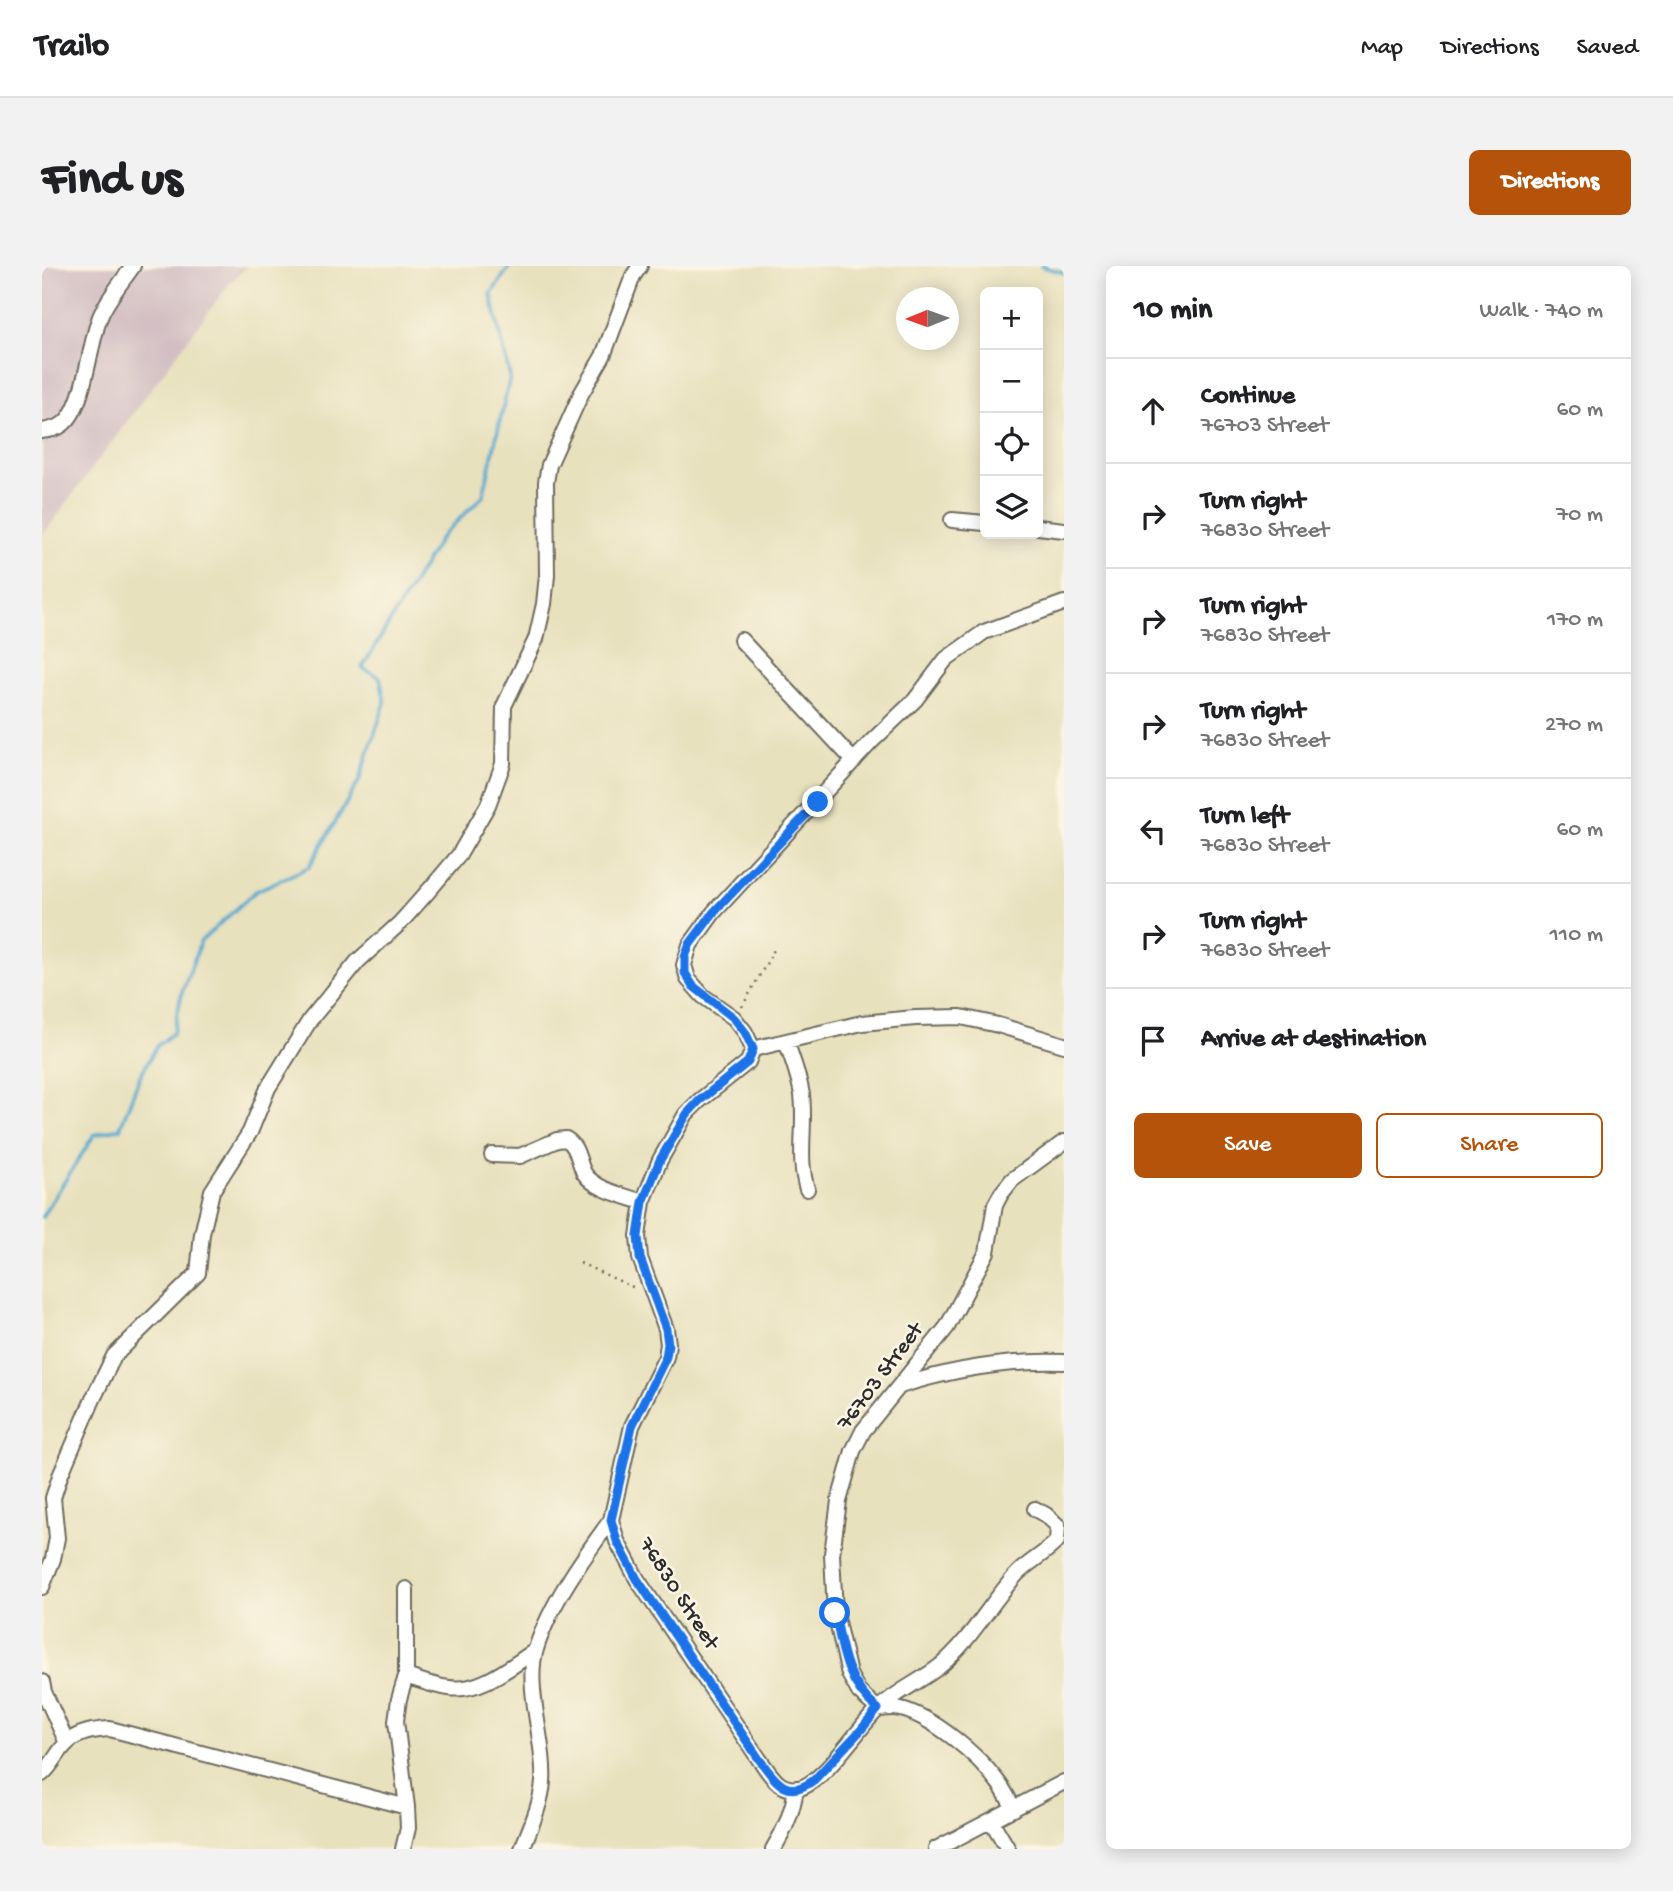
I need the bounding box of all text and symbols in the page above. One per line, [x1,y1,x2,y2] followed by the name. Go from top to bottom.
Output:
[35,29,109,67] text: Trailo
[1361,34,1403,63] text: Map
[1441,34,1539,63] text: Directions
[1577,34,1638,63] text: Saved
[1469,150,1631,215] button: Directions
[42,153,182,211] text: Find us
[896,287,959,350] north arrow
[980,287,1043,539] map controls
[980,287,1043,350] button: +
[1134,294,1212,329] text: 10 min
[1480,298,1603,325] text: Walk · 740 m
[980,350,1043,413] button: −
[1201,382,1295,413] text: Continue
[1134,392,1172,430] icon: ahead
[1557,397,1603,424] text: 60 m
[980,413,1043,476] button: locate
[1201,413,1328,440] text: 76703 Street
[980,476,1043,539] button: layers
[1201,487,1305,518] text: Turn right
[1134,497,1172,535] icon: right
[1556,502,1603,529] text: 70 m
[1201,518,1329,545] text: 76830 Street
[1201,592,1305,623] text: Turn right
[1134,602,1172,640] icon: right
[1547,607,1603,634] text: 170 m
[1201,623,1329,650] text: 76830 Street
[1201,697,1305,728] text: Turn right
[1134,707,1172,745] icon: right
[1545,712,1603,739] text: 270 m
[1201,728,1329,755] text: 76830 Street
[802,786,833,817] route end
[1201,802,1289,833] text: Turn left
[1134,812,1172,850] icon: left
[1557,817,1603,844] text: 60 m
[1201,833,1329,860] text: 76830 Street
[1201,907,1305,938] text: Turn right
[1134,917,1172,955] icon: right
[1550,922,1603,949] text: 110 m
[1201,938,1329,965] text: 76830 Street
[1134,1022,1172,1060] icon: arrive
[1201,1025,1426,1056] text: Arrive at destination
[1134,1113,1362,1178] button: Save
[1376,1113,1603,1178] button: Share
[831,1317,931,1437] street label: 76703 Street
[631,1532,725,1656] street label: 76830 Street
[819,1597,850,1628] route start

